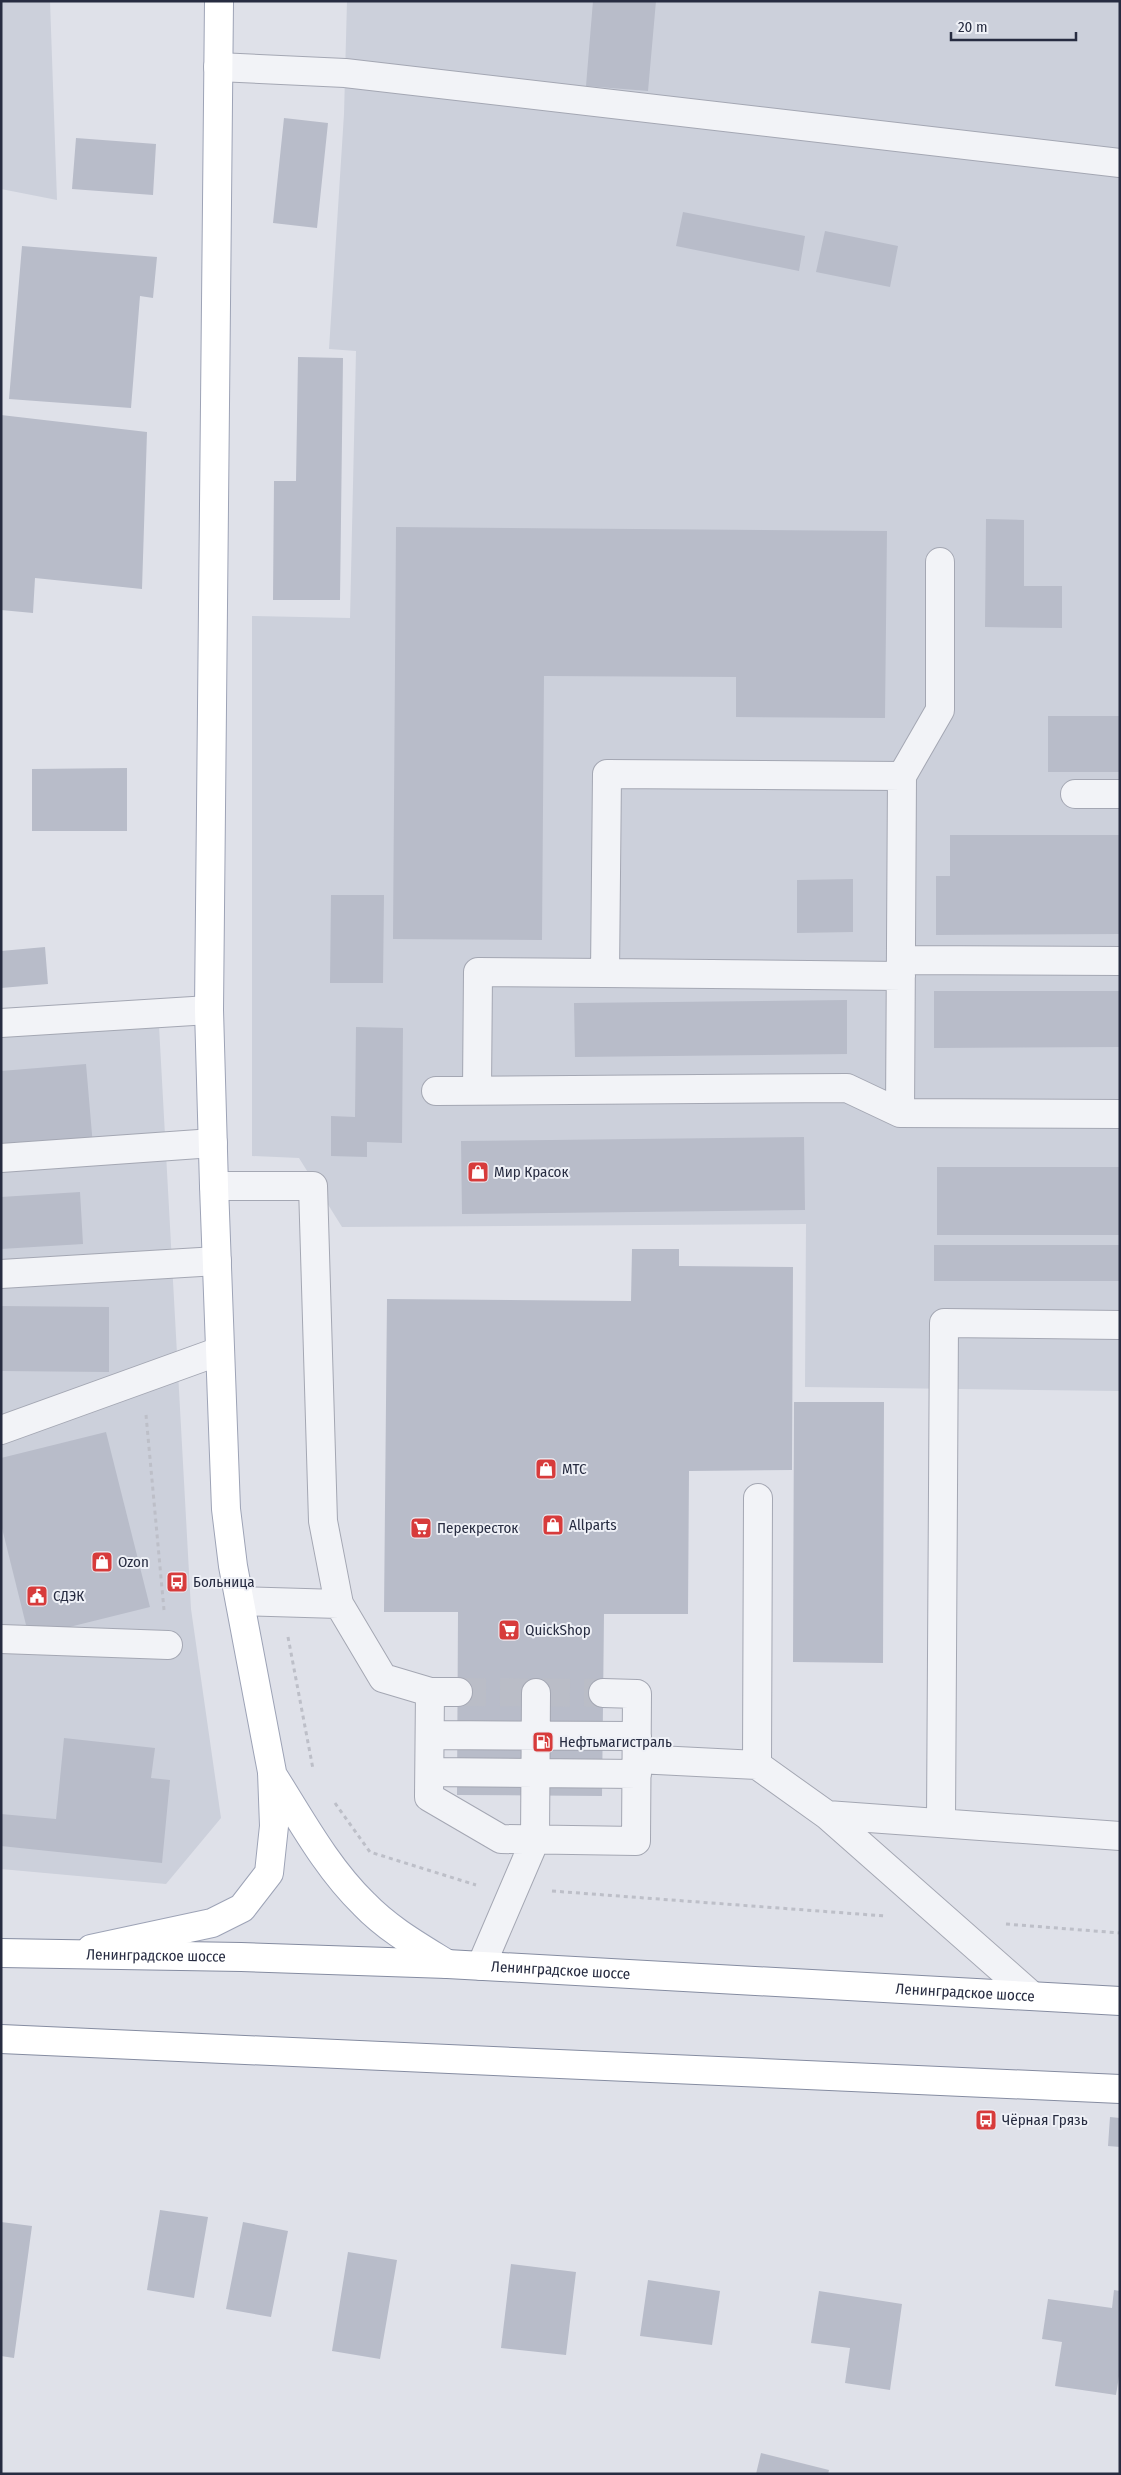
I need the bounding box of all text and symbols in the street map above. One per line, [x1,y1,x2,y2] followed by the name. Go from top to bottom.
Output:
[951,10,1076,42] scale bar
[958,18,988,36] text: 20 m
[466,1160,490,1184] shop icon: Мир Красок
[494,1163,569,1181] place label: Мир Красок
[534,1457,558,1481] shop icon: МТС
[562,1460,587,1478] place label: МТС
[541,1513,565,1537] shop icon: Allparts
[409,1516,433,1540] supermarket icon: Перекресток
[569,1516,617,1534] place label: Allparts
[437,1519,518,1537] place label: Перекресток
[90,1550,114,1574] shop icon: Ozon
[118,1553,149,1571] place label: Ozon
[165,1570,189,1594] bus stop icon: Больница
[193,1573,255,1591] place label: Больница
[25,1584,49,1608] public building icon: СДЭК
[53,1587,84,1605] place label: СДЭК
[497,1618,521,1642] supermarket icon: QuickShop
[525,1621,591,1639] place label: QuickShop
[531,1730,555,1754] fuel station icon: Нефтьмагистраль
[559,1733,672,1751] place label: Нефтьмагистраль
[86,1945,226,1966] street label: Ленинградское шоссе
[491,1957,631,1983] street label: Ленинградское шоссе
[895,1980,1035,2005] street label: Ленинградское шоссе
[974,2108,998,2132] bus stop icon: Чёрная Грязь
[1002,2111,1088,2129] place label: Чёрная Грязь

